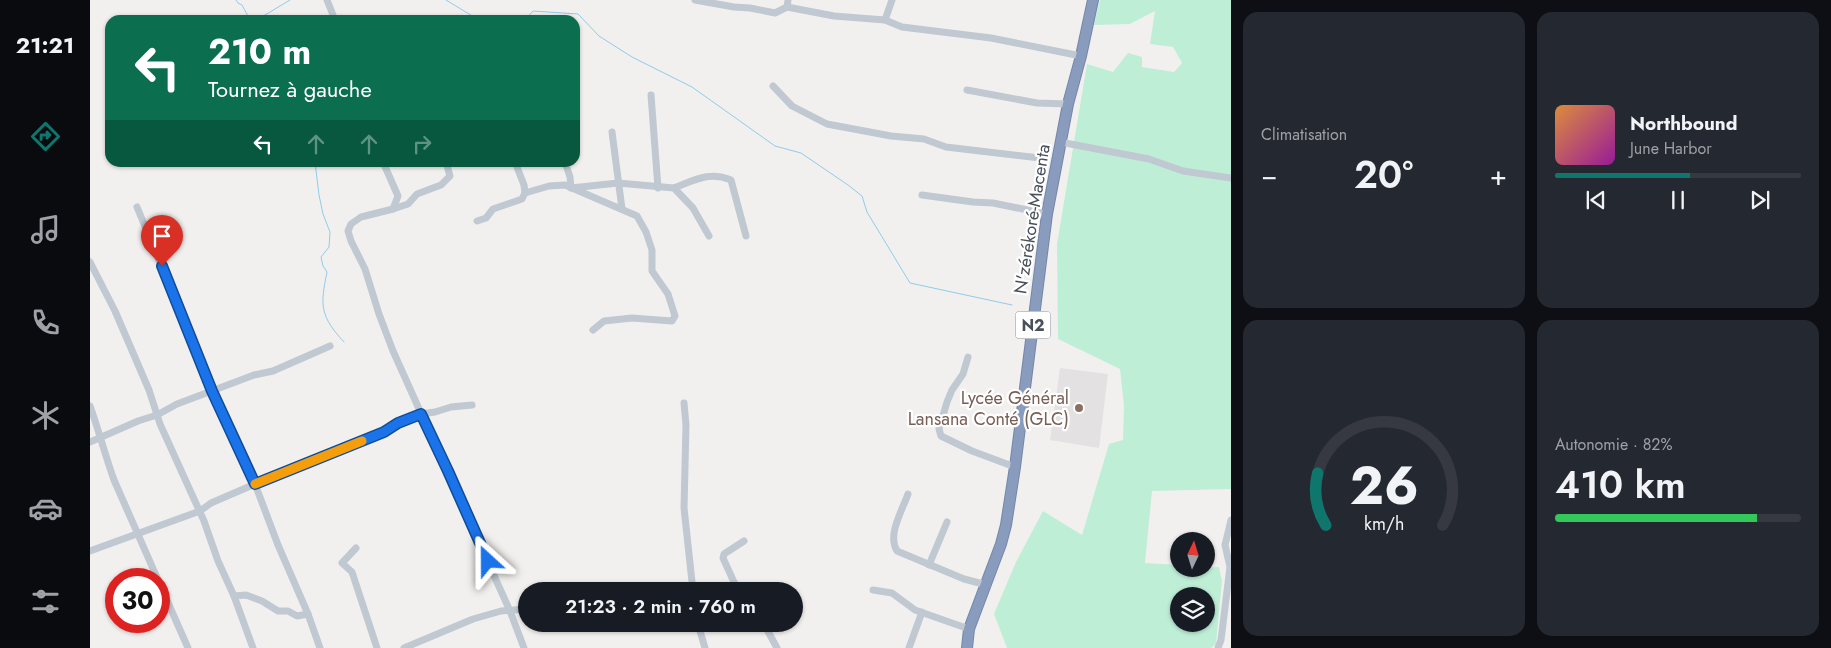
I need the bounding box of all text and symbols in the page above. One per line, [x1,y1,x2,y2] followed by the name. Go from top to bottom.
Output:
[208,27,311,77] text: 210 m
[16,29,74,61] text: 21:21
[125,35,190,100] icon: left
[208,73,372,105] text: Tournez à gauche
[1630,110,1737,137] text: Northbound
[28,119,63,154] icon: directions
[1261,123,1347,146] text: Climatisation
[249,130,277,158] icon: left
[302,130,330,158] icon: ahead
[355,130,383,158] icon: ahead
[408,130,436,158] icon: right
[1630,137,1712,160] text: June Harbor
[1007,142,1057,296] street label: N'zérékoré-Macenta
[1354,147,1413,202] text: 20°
[1261,155,1278,196] text: −
[1490,155,1507,196] text: +
[1582,186,1610,214] icon: previous
[1664,186,1692,214] icon: pause
[1746,186,1774,214] icon: next
[28,212,63,247] icon: music
[141,215,183,266] pin
[148,222,176,250] icon: arrive
[28,305,63,340] icon: phone
[1016,312,1050,338] road number: N2
[908,385,1069,432] place label: Lycée Général Lansana Conté (GLC)
[28,398,63,433] icon: climate
[1073,402,1085,414] marker: Lycée Général Lansana Conté (GLC)
[1555,433,1673,456] text: Autonomie · 82%
[1350,448,1418,524] text: 26
[1555,457,1686,512] text: 410 km
[28,491,63,526] icon: car
[1364,511,1404,537] text: km/h
[1170,532,1215,578] north arrow
[1170,532,1215,632] map controls
[461,534,513,586] position arrow
[105,568,170,633] speed limit sign: 30
[28,584,63,619] icon: filters
[1170,587,1215,632] button: layers
[565,593,756,620] text: 21:23 · 2 min · 760 m

